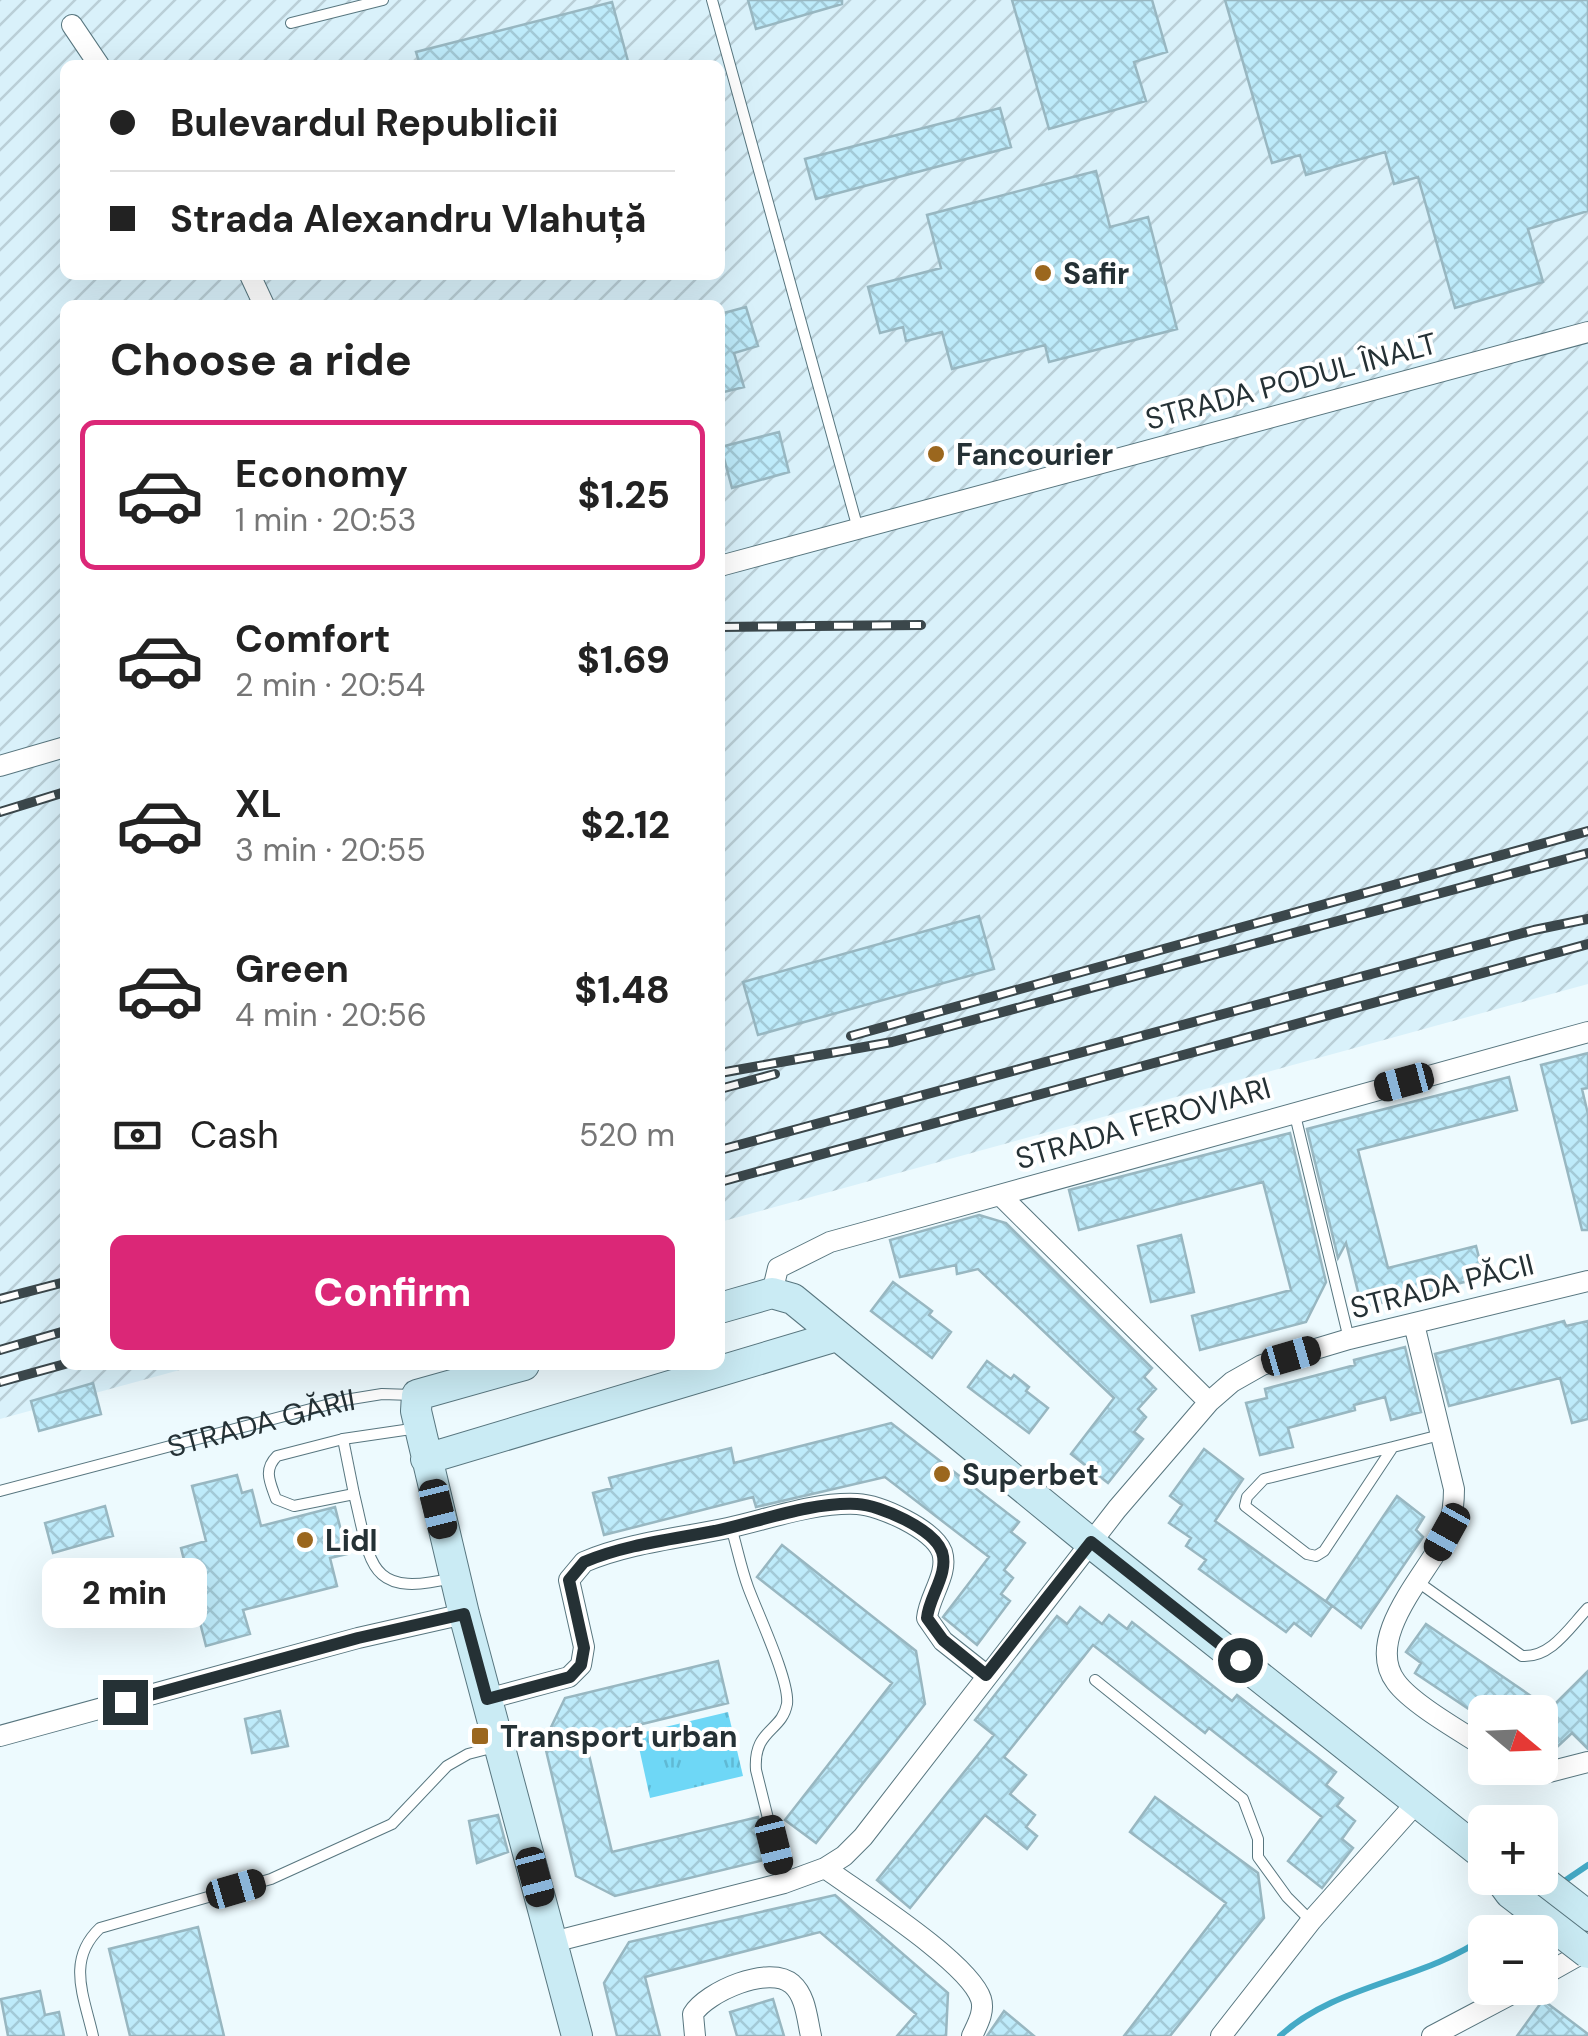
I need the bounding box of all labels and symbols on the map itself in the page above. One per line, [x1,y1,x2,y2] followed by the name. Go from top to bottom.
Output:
[1063,254,1129,293] place label: Safir
[1032,262,1054,284] marker: Safir
[1141,323,1441,439] street label: STRADA PODUL ÎNALT
[956,435,1113,474] place label: Fancourier
[925,443,947,465] marker: Fancourier
[1371,1060,1437,1104] car
[1011,1068,1275,1178] street label: STRADA FEROVIARI
[1346,1244,1538,1328] street label: STRADA PĂCII
[1258,1333,1324,1379] car
[163,1379,358,1466] street label: STRADA GĂRII
[962,1455,1099,1494] place label: Superbet
[931,1463,953,1485] marker: Superbet
[416,1476,460,1542] car
[1419,1498,1475,1566] car
[325,1521,378,1560] place label: Lidl
[294,1529,316,1551] marker: Lidl
[42,1557,208,1627] callout: 2 min
[1218,1638,1263,1683] route start
[103,1680,148,1725] route end
[1468,1695,1558,1785] north arrow
[500,1717,738,1756] place label: Transport urban
[469,1725,491,1747] marker: Transport urban
[752,1812,796,1878] car
[513,1844,557,1910] car
[203,1866,269,1912] car

